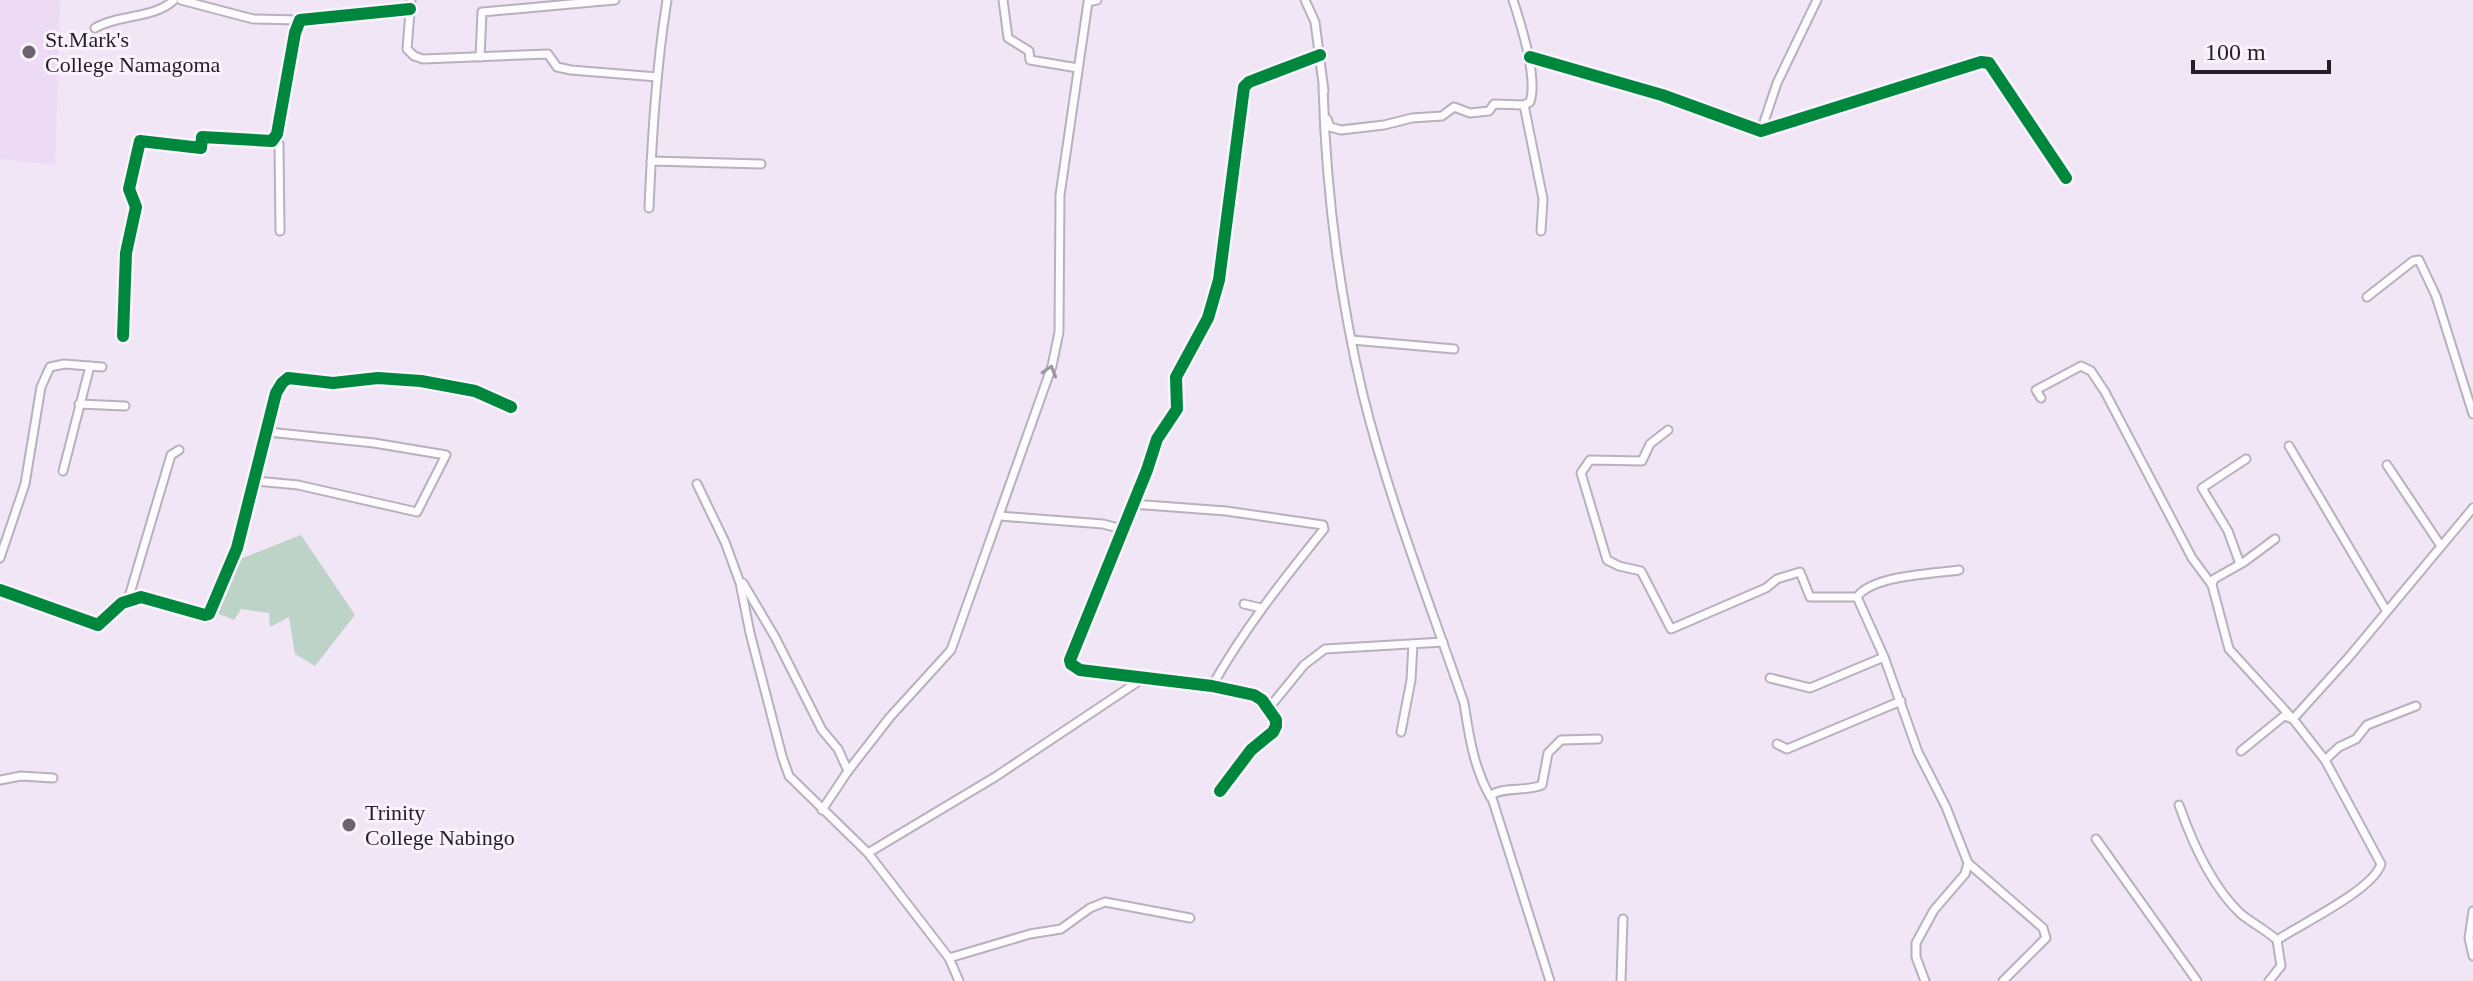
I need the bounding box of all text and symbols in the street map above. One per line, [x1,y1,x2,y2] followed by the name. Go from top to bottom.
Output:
[2193,24,2329,74] scale bar
[45,27,221,77] place label: St.Mark's College Namagoma
[2205,39,2266,65] text: 100 m
[20,43,38,61] marker: St.Mark's College Namagoma
[1041,365,1057,379] one-way arrow
[365,800,515,850] place label: Trinity College Nabingo
[340,816,358,834] marker: Trinity College Nabingo

